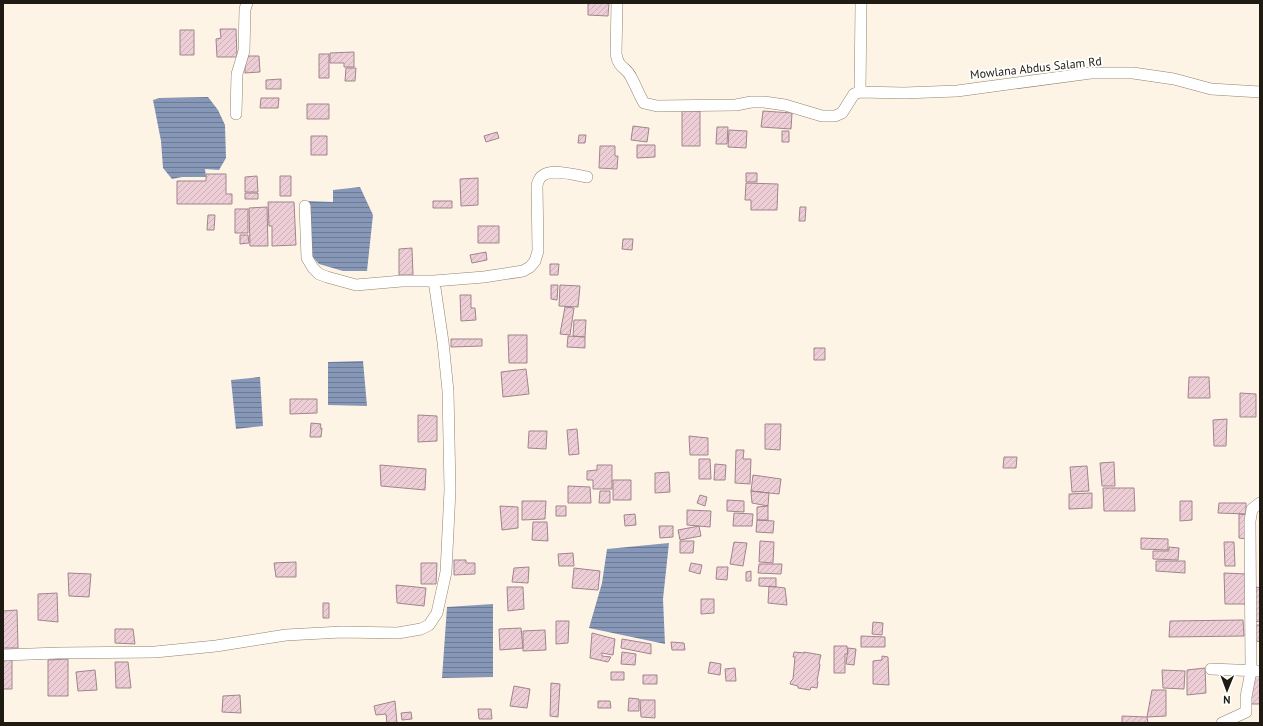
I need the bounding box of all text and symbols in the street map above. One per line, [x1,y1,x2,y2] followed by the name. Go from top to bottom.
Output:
[969,53,1103,82] street label: Mowlana Abdus Salam Rd
[1207,670,1247,710] north arrow
[1223,693,1231,707] text: N

